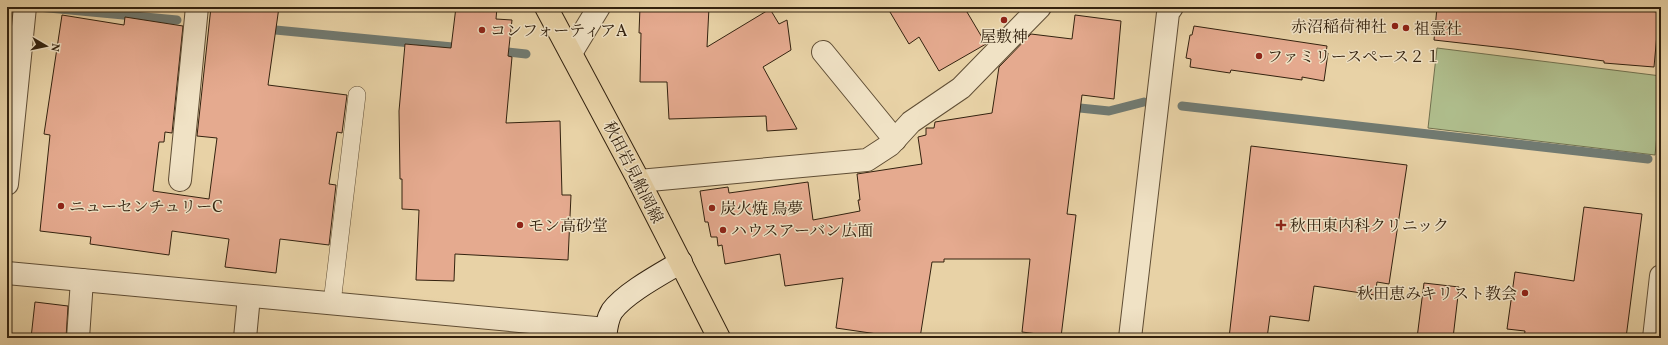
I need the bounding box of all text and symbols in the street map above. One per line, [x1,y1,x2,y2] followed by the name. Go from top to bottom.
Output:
[999,15,1009,25] marker: 屋敷神
[1291,17,1387,39] place label: 赤沼稲荷神社
[1414,19,1462,41] place label: 祖霊社
[490,21,627,43] place label: コンフォーティアA
[1390,21,1400,31] marker: 赤沼稲荷神社
[1401,23,1411,33] marker: 祖霊社
[477,25,487,35] marker: コンフォーティアA
[26,26,66,66] north arrow
[980,27,1028,49] place label: 屋敷神
[46,42,62,52] text: N
[1267,47,1441,69] place label: ファミリースペース２１
[1254,51,1264,61] marker: ファミリースペース２１
[597,118,667,228] street label: 秋田岩見船岡線
[69,197,223,219] place label: ニューセンチュリーC
[720,199,803,221] place label: 炭火焼 鳥夢
[56,201,66,211] marker: ニューセンチュリーC
[707,203,717,213] marker: 炭火焼 鳥夢
[528,216,608,238] place label: モン高砂堂
[1290,216,1449,238] place label: 秋田東内科クリニック
[1275,219,1287,231] marker: 秋田東内科クリニック
[515,220,525,230] marker: モン高砂堂
[731,221,873,243] place label: ハウスアーバン広面
[718,225,728,235] marker: ハウスアーバン広面
[1357,284,1517,306] place label: 秋田恵みキリスト教会
[1520,288,1530,298] marker: 秋田恵みキリスト教会

